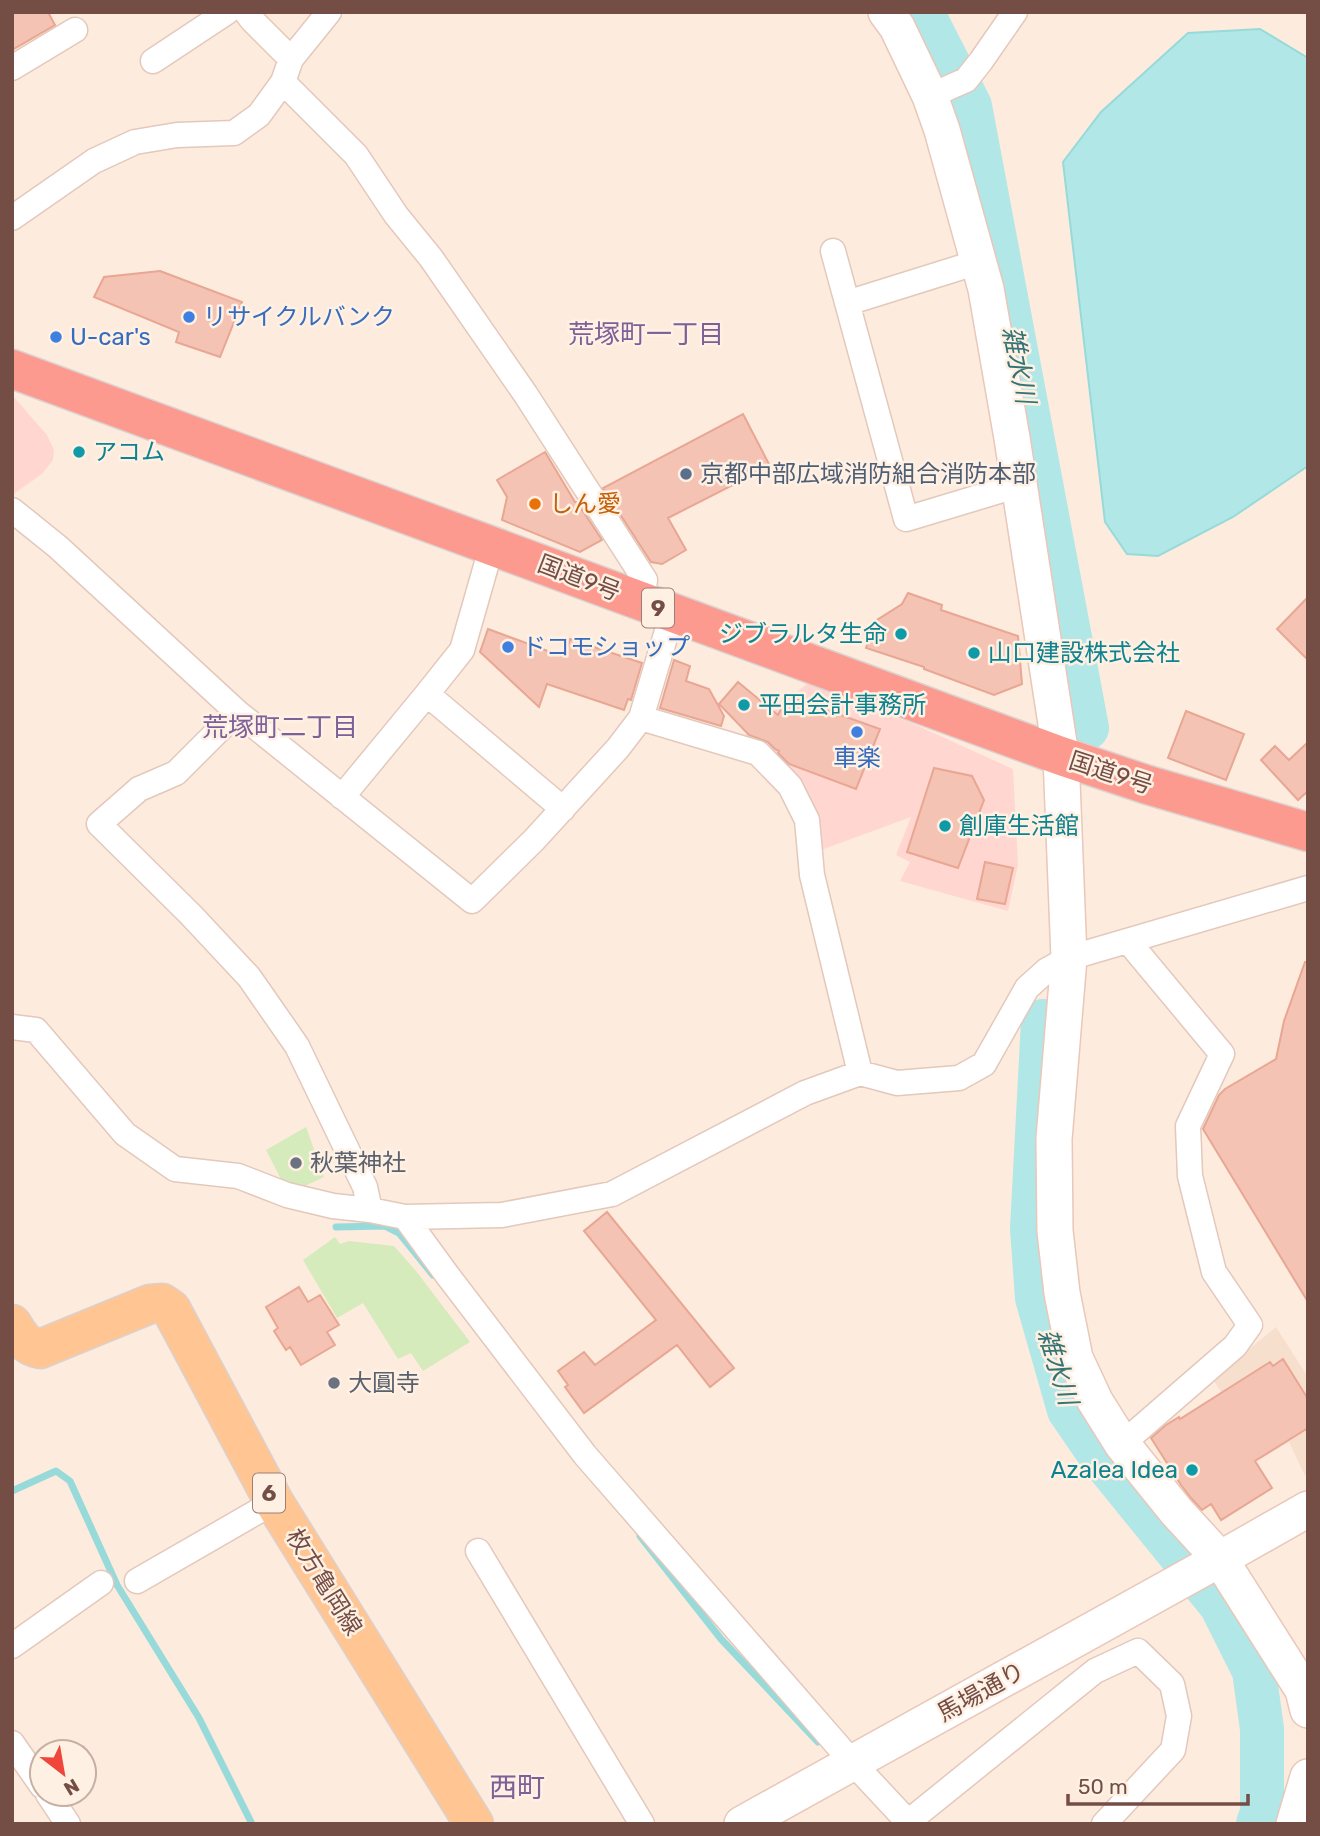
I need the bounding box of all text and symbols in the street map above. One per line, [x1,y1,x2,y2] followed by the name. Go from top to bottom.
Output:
[203,303,395,331] place label: リサイクルバンク
[181,309,197,325] marker: リサイクルバンク
[568,319,724,350] district label: 荒塚町一丁目
[70,323,151,351] place label: U-car's
[996,324,1042,409] water label: 雑水川
[48,329,64,345] marker: U-car's
[93,438,165,466] place label: アコム
[71,444,87,460] marker: アコム
[700,460,1036,488] place label: 京都中部広域消防組合消防本部
[678,466,694,482] marker: 京都中部広域消防組合消防本部
[549,490,621,518] place label: しん愛
[527,496,543,512] marker: しん愛
[534,549,624,607] street label: 国道9号
[642,588,674,628] road number: 9
[719,620,887,648] place label: ジブラルタ生命
[893,626,909,642] marker: ジブラルタ生命
[522,633,690,661] place label: ドコモショップ
[500,639,516,655] marker: ドコモショップ
[988,639,1180,667] place label: 山口建設株式会社
[966,645,982,661] marker: 山口建設株式会社
[758,691,926,719] place label: 平田会計事務所
[736,697,752,713] marker: 平田会計事務所
[202,712,358,743] district label: 荒塚町二丁目
[849,724,865,740] marker: 車楽
[833,744,881,772] place label: 車楽
[1066,746,1156,800] street label: 国道9号
[959,812,1079,840] place label: 創庫生活館
[937,818,953,834] marker: 創庫生活館
[310,1149,406,1177] place label: 秋葉神社
[288,1155,304,1171] marker: 秋葉神社
[1031,1325,1085,1412] water label: 雑水川
[348,1369,420,1397] place label: 大圓寺
[326,1375,342,1391] marker: 大圓寺
[1051,1456,1178,1484] place label: Azalea Idea
[1184,1462,1200,1478] marker: Azalea Idea
[253,1474,285,1512] road number: 6
[280,1524,368,1640] street label: 枚方亀岡線
[932,1656,1030,1728] street label: 馬場通り
[28,1738,98,1808] north arrow
[1068,1762,1248,1806] scale bar
[489,1771,545,1804] district label: 西町
[60,1774,83,1801] text: N
[1078,1774,1128,1799] text: 50 m

